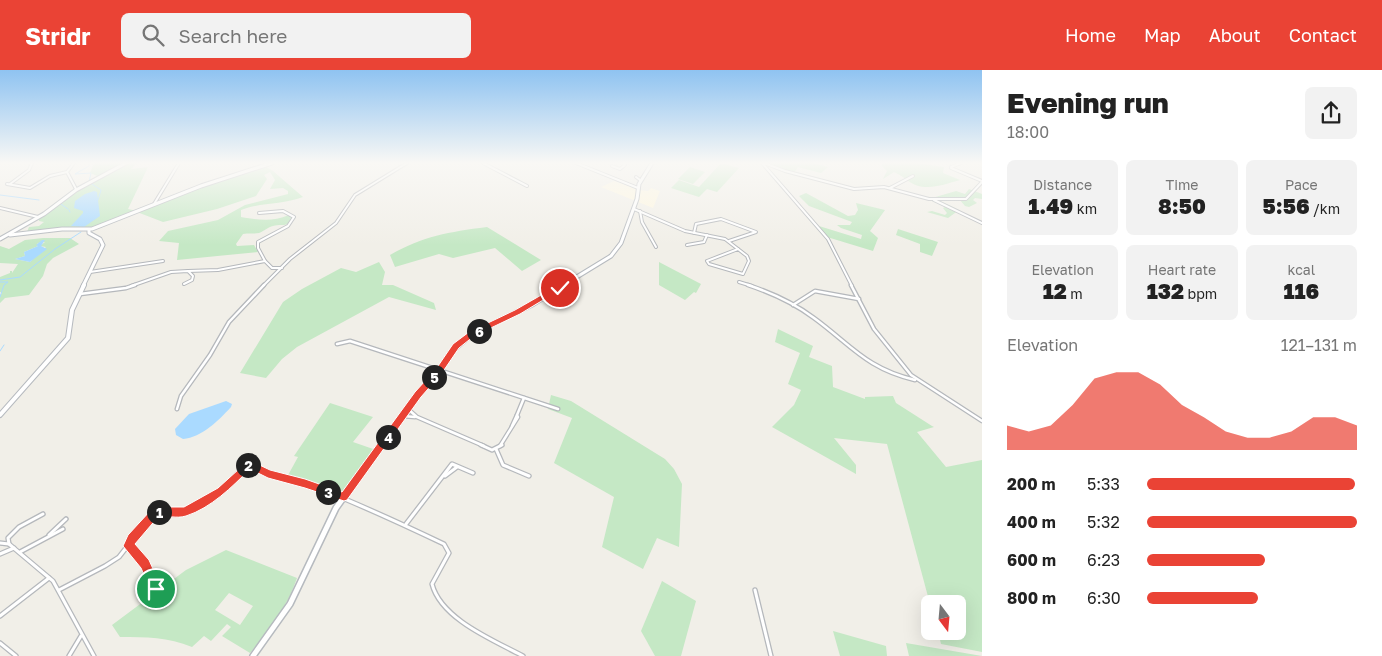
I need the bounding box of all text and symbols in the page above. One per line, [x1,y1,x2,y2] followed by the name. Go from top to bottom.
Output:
[121,13,471,58] search box
[25,21,91,50] text: Stridr
[139,21,167,49] icon: search
[179,24,287,47] text: Search here
[1065,24,1116,46] text: Home
[1144,24,1181,46] text: Map
[1209,24,1261,46] text: About
[1289,24,1357,46] text: Contact
[1007,86,1169,119] text: Evening run
[1305,87,1357,139] button: share
[1007,122,1049,142] text: 18:00
[1033,176,1092,193] text: Distance
[1166,176,1198,193] text: Time
[1285,176,1318,193] text: Pace
[1028,193,1073,219] text: 1.49
[1158,193,1206,219] text: 8:50
[1263,193,1310,219] text: 5:56
[1073,200,1097,217] text: km
[1310,200,1340,217] text: /km
[1032,261,1094,278] text: Elevation
[1148,261,1216,278] text: Heart rate
[1288,261,1315,278] text: kcal
[539,267,581,309] pin
[546,274,574,302] icon: check
[1043,278,1067,304] text: 12
[1147,278,1184,304] text: 132
[1283,278,1319,304] text: 116
[1067,285,1083,302] text: m
[1184,285,1217,302] text: bpm
[466,318,492,344] pin: 6
[475,323,484,340] text: 6
[1007,335,1078,355] text: Elevation
[1281,335,1357,355] text: 121–131 m
[422,364,446,390] pin: 5
[430,369,439,386] text: 5
[376,424,400,450] pin: 4
[384,429,393,446] text: 4
[236,452,260,478] pin: 2
[244,457,253,474] text: 2
[1007,474,1056,494] text: 200 m
[1087,474,1120,494] text: 5:33
[316,480,340,504] pin: 3
[324,484,333,501] text: 3
[146,500,172,524] pin: 1
[156,504,163,521] text: 1
[1007,512,1056,532] text: 400 m
[1087,512,1120,532] text: 5:32
[1007,550,1056,570] text: 600 m
[1087,550,1120,570] text: 6:23
[135,568,177,610] pin
[142,575,170,603] icon: arrive
[1007,588,1056,608] text: 800 m
[1087,588,1121,608] text: 6:30
[921,595,966,640] north arrow
[921,595,966,640] map controls

